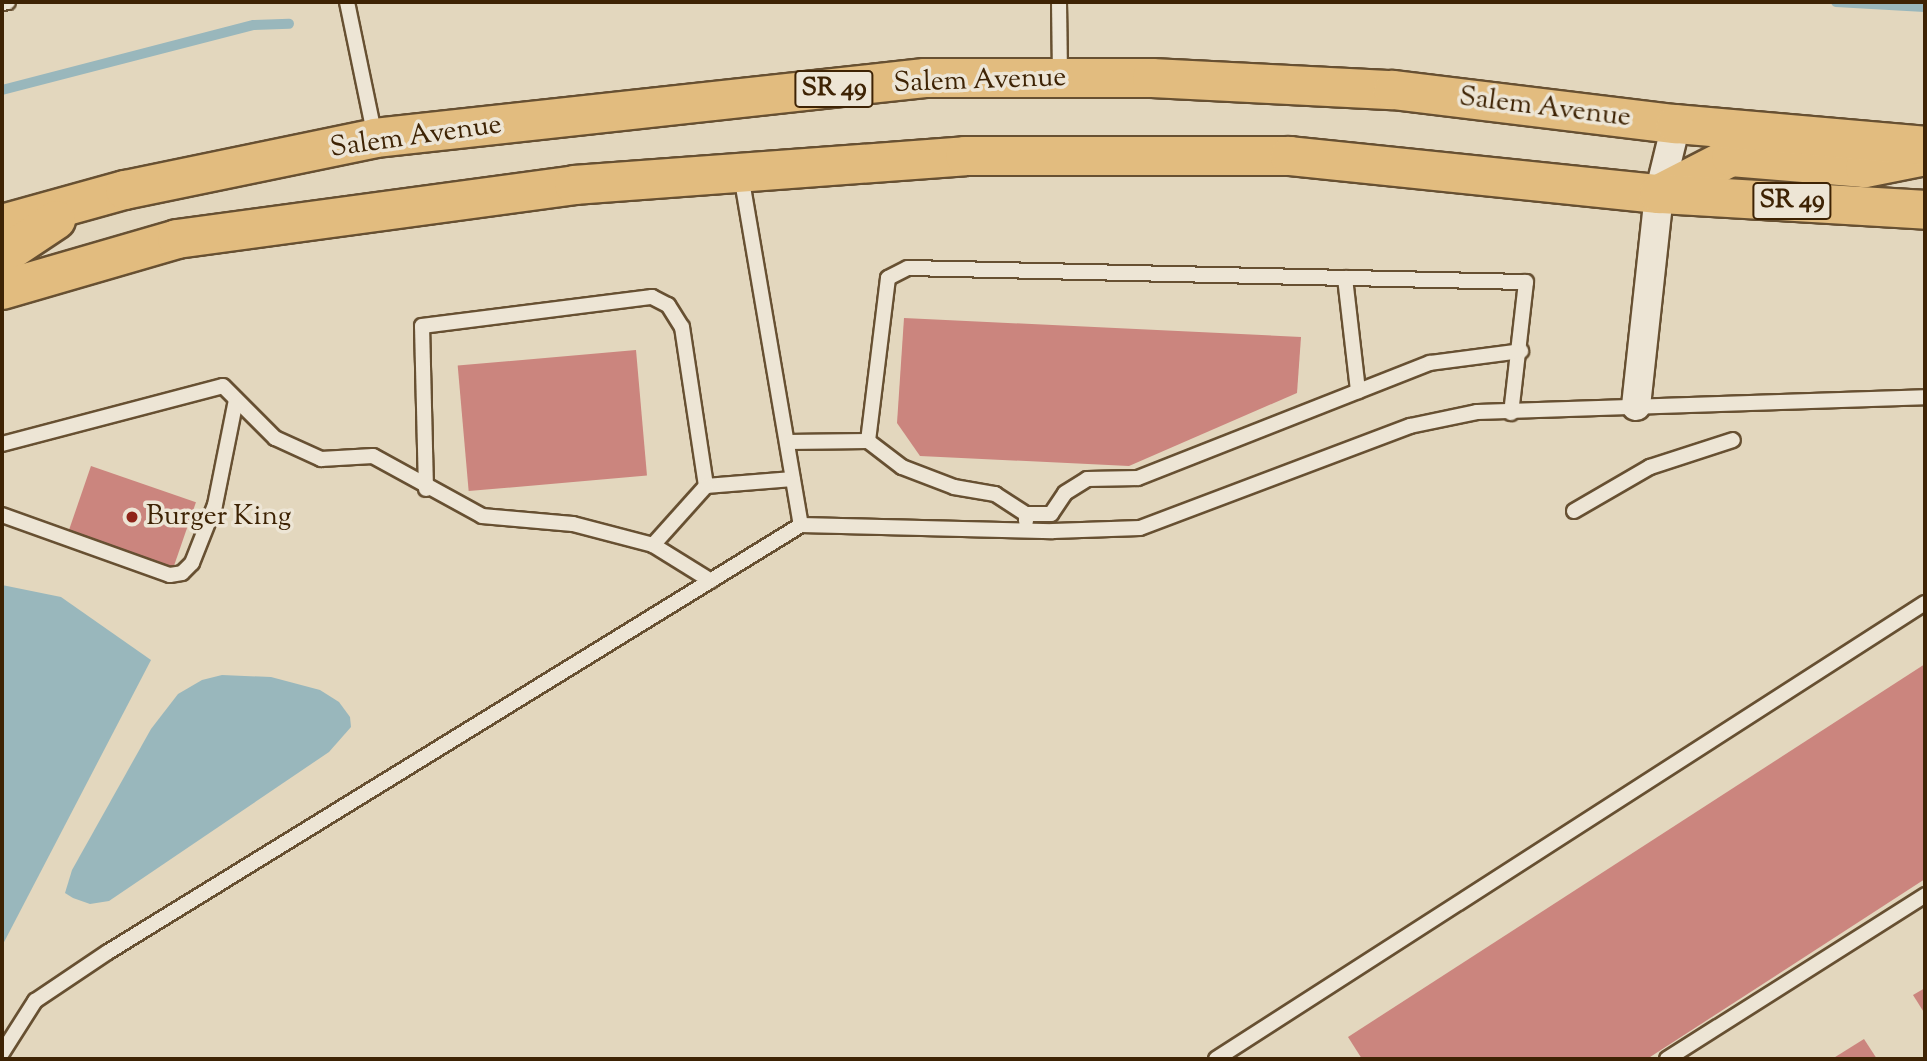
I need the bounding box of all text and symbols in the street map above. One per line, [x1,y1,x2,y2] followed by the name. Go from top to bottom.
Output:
[893,61,1067,101] street label: Salem Avenue
[794,66,874,111] road number: SR 49
[1457,81,1633,135] street label: Salem Avenue
[328,108,504,166] street label: Salem Avenue
[1752,178,1832,224] road number: SR 49
[146,500,291,534] place label: Burger King
[124,509,140,525] marker: Burger King

